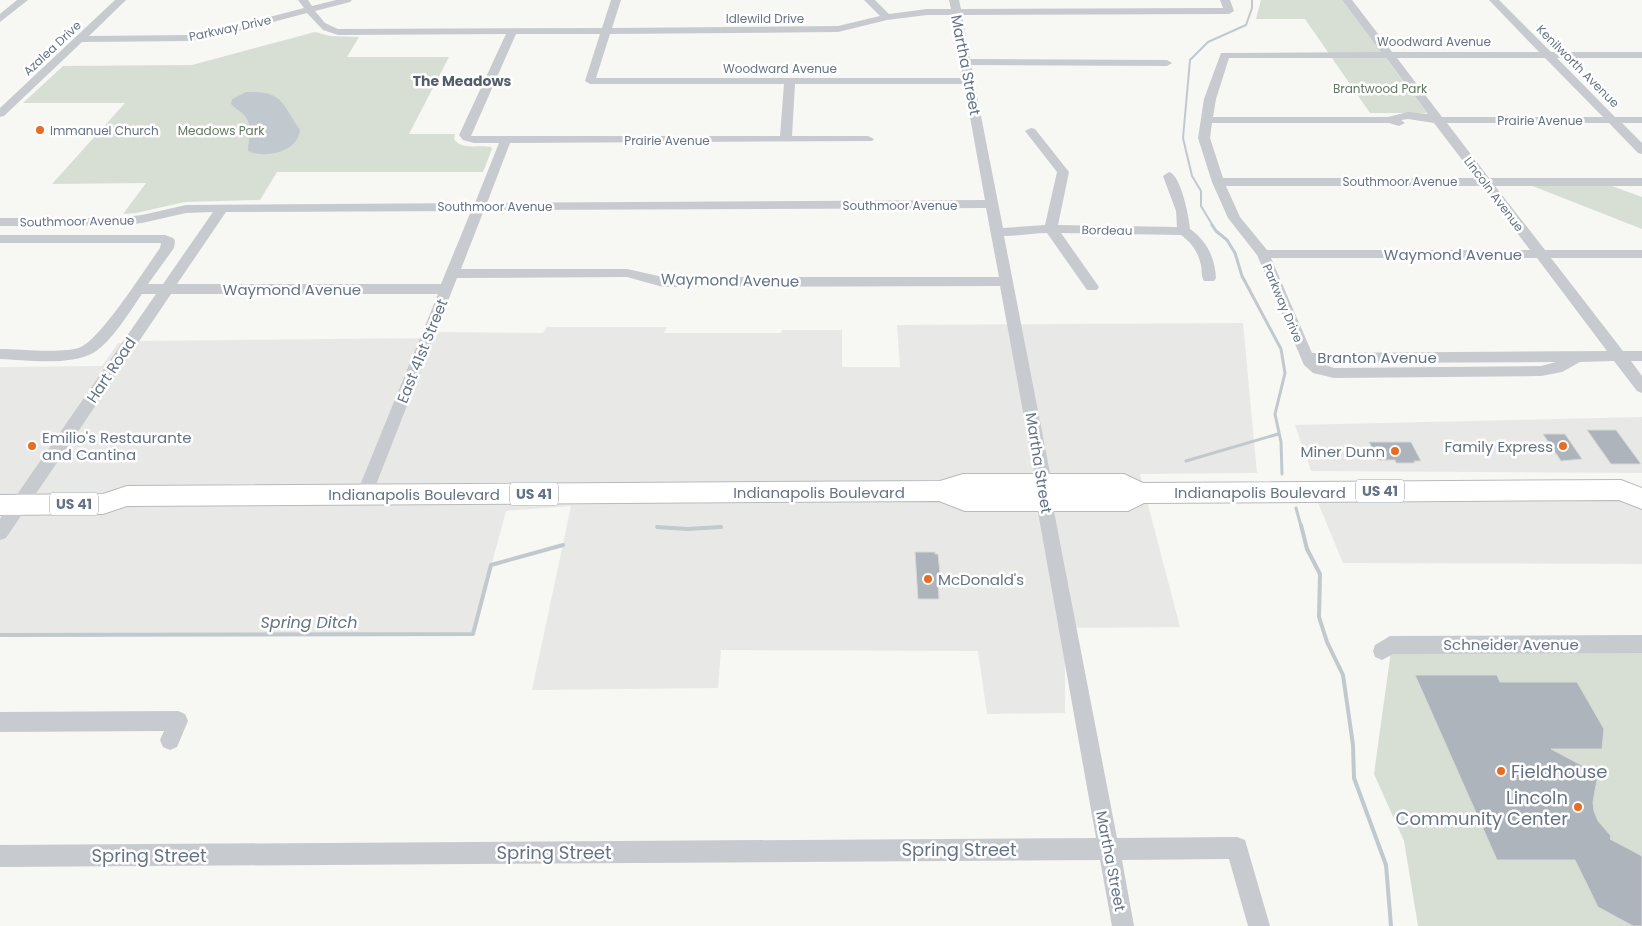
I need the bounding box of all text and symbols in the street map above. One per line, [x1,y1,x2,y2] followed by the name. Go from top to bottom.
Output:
[726,10,804,27] street label: Idlewild Drive
[187,11,273,45] street label: Parkway Drive
[946,13,986,117] street label: Martha Street
[19,17,85,79] street label: Azalea Drive
[1533,21,1623,111] street label: Kenilworth Avenue
[1377,33,1491,50] street label: Woodward Avenue
[723,60,837,77] street label: Woodward Avenue
[413,71,512,91] district label: The Meadows
[1333,80,1428,97] park label: Brantwood Park
[1497,112,1583,129] street label: Prairie Avenue
[50,122,159,139] place label: Immanuel Church
[178,122,265,139] park label: Meadows Park
[34,124,46,136] marker: Immanuel Church
[624,132,710,149] street label: Prairie Avenue
[1460,153,1528,235] street label: Lincoln Avenue
[1343,173,1457,190] street label: Southmoor Avenue
[843,197,957,214] street label: Southmoor Avenue
[438,198,552,215] street label: Southmoor Avenue
[19,211,135,231] street label: Southmoor Avenue
[1081,221,1133,239] street label: Bordeau
[1384,244,1522,265] street label: Waymond Avenue
[1259,261,1307,345] street label: Parkway Drive
[661,268,799,292] street label: Waymond Avenue
[223,279,361,300] street label: Waymond Avenue
[392,296,452,406] street label: East 41st Street
[81,333,141,407] street label: Hart Road
[1317,347,1437,368] street label: Branton Avenue
[1021,411,1057,515] street label: Martha Street
[42,427,192,465] place label: Emilio's Restaurante and Cantina
[1444,436,1553,457] place label: Family Express
[26,440,38,452] marker: Emilio's Restaurante and Cantina
[1557,440,1569,452] marker: Family Express
[1300,441,1385,462] place label: Miner Dunn
[1389,445,1401,457] marker: Miner Dunn
[1356,480,1404,502] road number: US 41
[510,482,558,506] road number: US 41
[733,482,905,503] street label: Indianapolis Boulevard
[1174,482,1346,503] street label: Indianapolis Boulevard
[328,484,500,505] street label: Indianapolis Boulevard
[50,492,98,516] road number: US 41
[938,569,1024,590] place label: McDonald's
[922,573,934,585] marker: McDonald's
[261,611,357,634] water label: Spring Ditch
[1443,634,1579,655] street label: Schneider Avenue
[1511,759,1607,784] place label: Fieldhouse
[1495,765,1507,777] marker: Fieldhouse
[1396,785,1568,831] place label: Lincoln Community Center
[1572,801,1584,813] marker: Lincoln Community Center
[1091,809,1131,913] street label: Martha Street
[901,837,1017,862] street label: Spring Street
[496,840,612,865] street label: Spring Street
[91,843,207,868] street label: Spring Street

